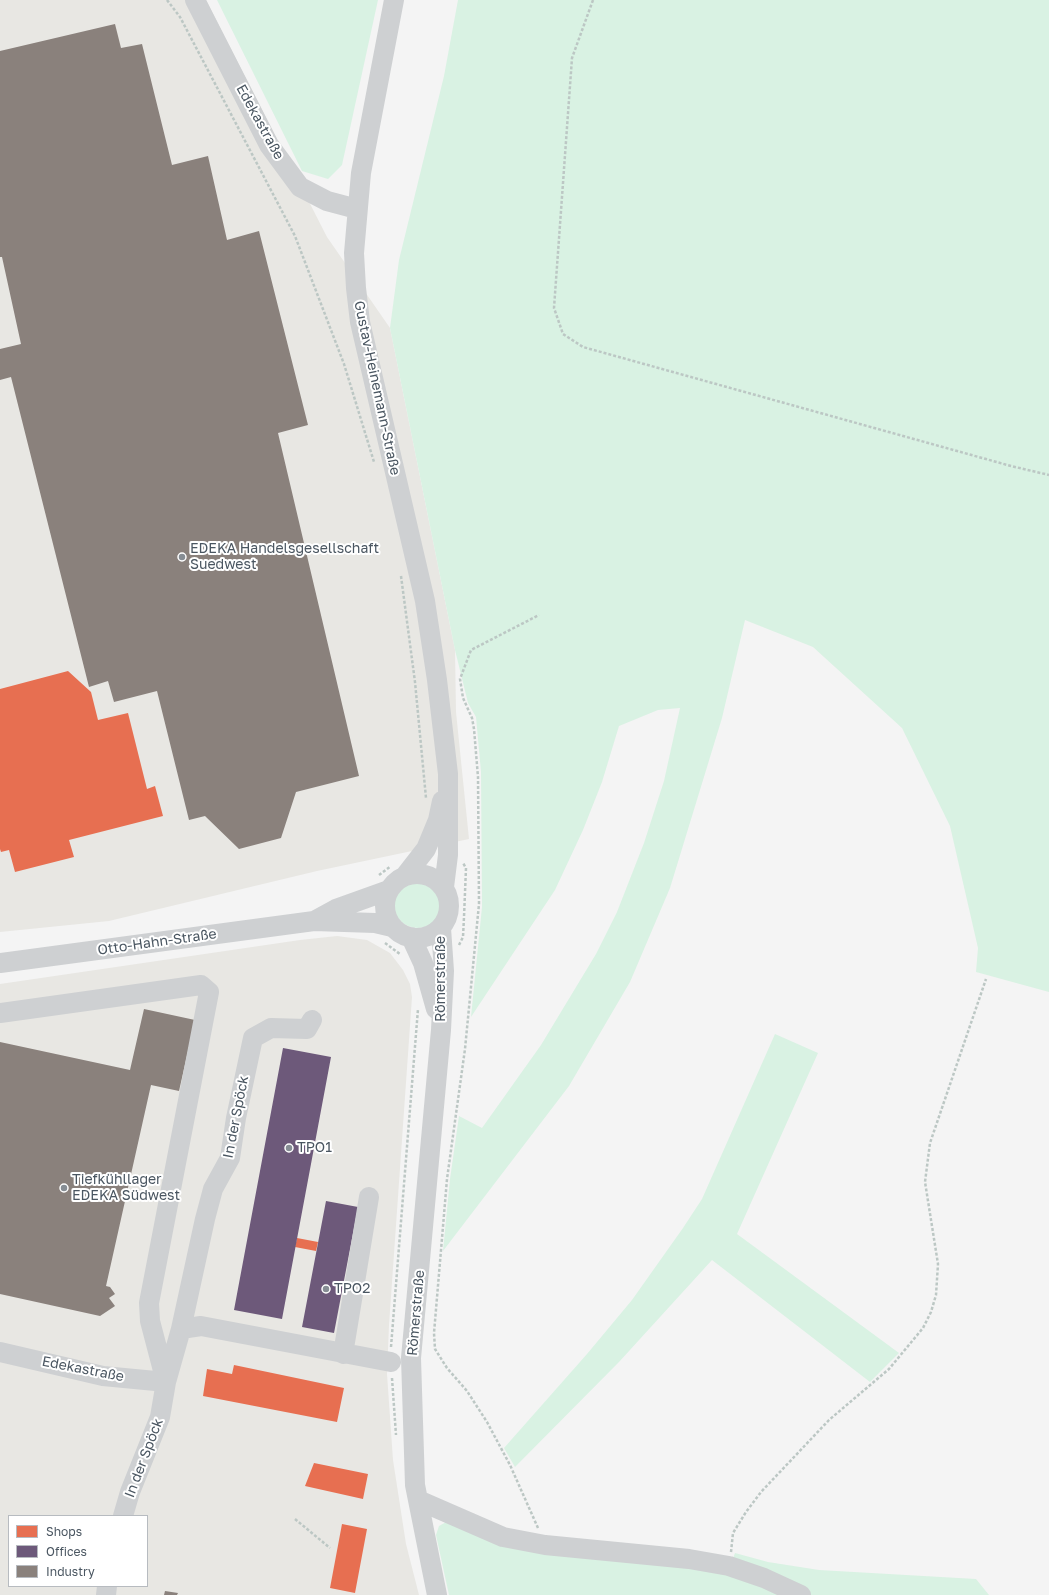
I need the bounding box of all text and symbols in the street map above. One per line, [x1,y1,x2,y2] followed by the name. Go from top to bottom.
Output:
[232,81,288,163] street label: Edekastraße
[350,299,404,477] street label: Gustav-Heinemann-Straße
[190,541,379,574] place label: EDEKA Handelsgesellschaft Suedwest
[177,552,187,562] marker: EDEKA Handelsgesellschaft Suedwest
[96,925,218,959] street label: Otto-Hahn-Straße
[433,936,449,1022] street label: Römerstraße
[220,1074,252,1160] street label: In der Spöck
[297,1140,332,1156] place label: TPO1
[284,1143,294,1153] marker: TPO1
[72,1172,180,1204] place label: Tiefkühllager EDEKA Südwest
[59,1183,69,1193] marker: Tiefkühllager EDEKA Südwest
[404,1269,428,1357] street label: Römerstraße
[334,1281,370,1297] place label: TPO2
[321,1284,331,1294] marker: TPO2
[41,1353,125,1385] street label: Edekastraße
[121,1416,167,1500] street label: In der Spöck
[8,1515,148,1587] legend
[46,1524,82,1539] text: Shops
[46,1544,87,1559] text: Offices
[46,1564,95,1579] text: Industry

